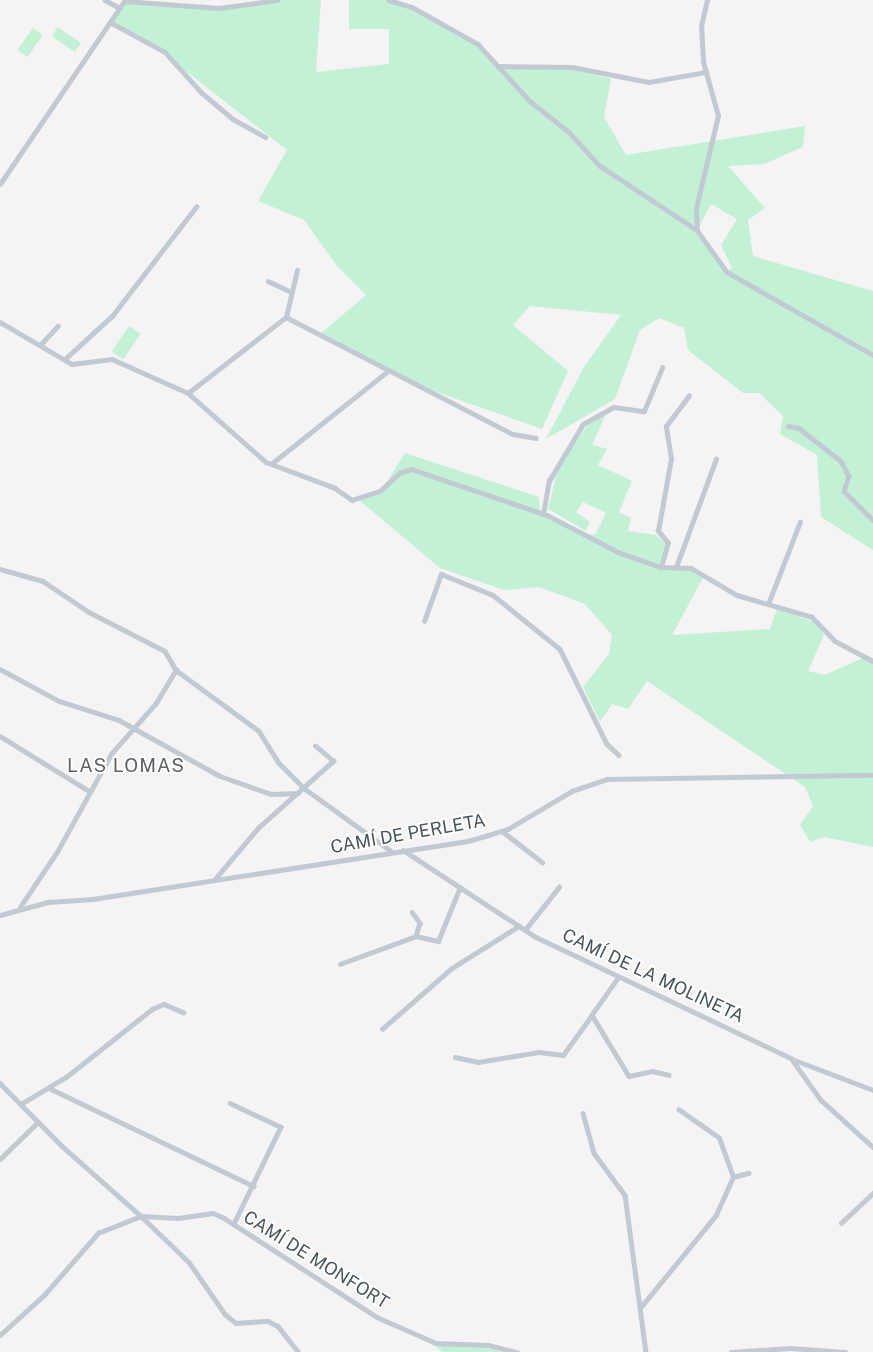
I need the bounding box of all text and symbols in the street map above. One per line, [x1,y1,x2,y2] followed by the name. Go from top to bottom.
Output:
[66,755,186,777] district label: LAS LOMAS
[329,810,487,858] street label: CAMÍ DE PERLETA
[559,924,747,1028] street label: CAMÍ DE LA MOLINETA
[239,1206,393,1314] street label: CAMÍ DE MONFORT

